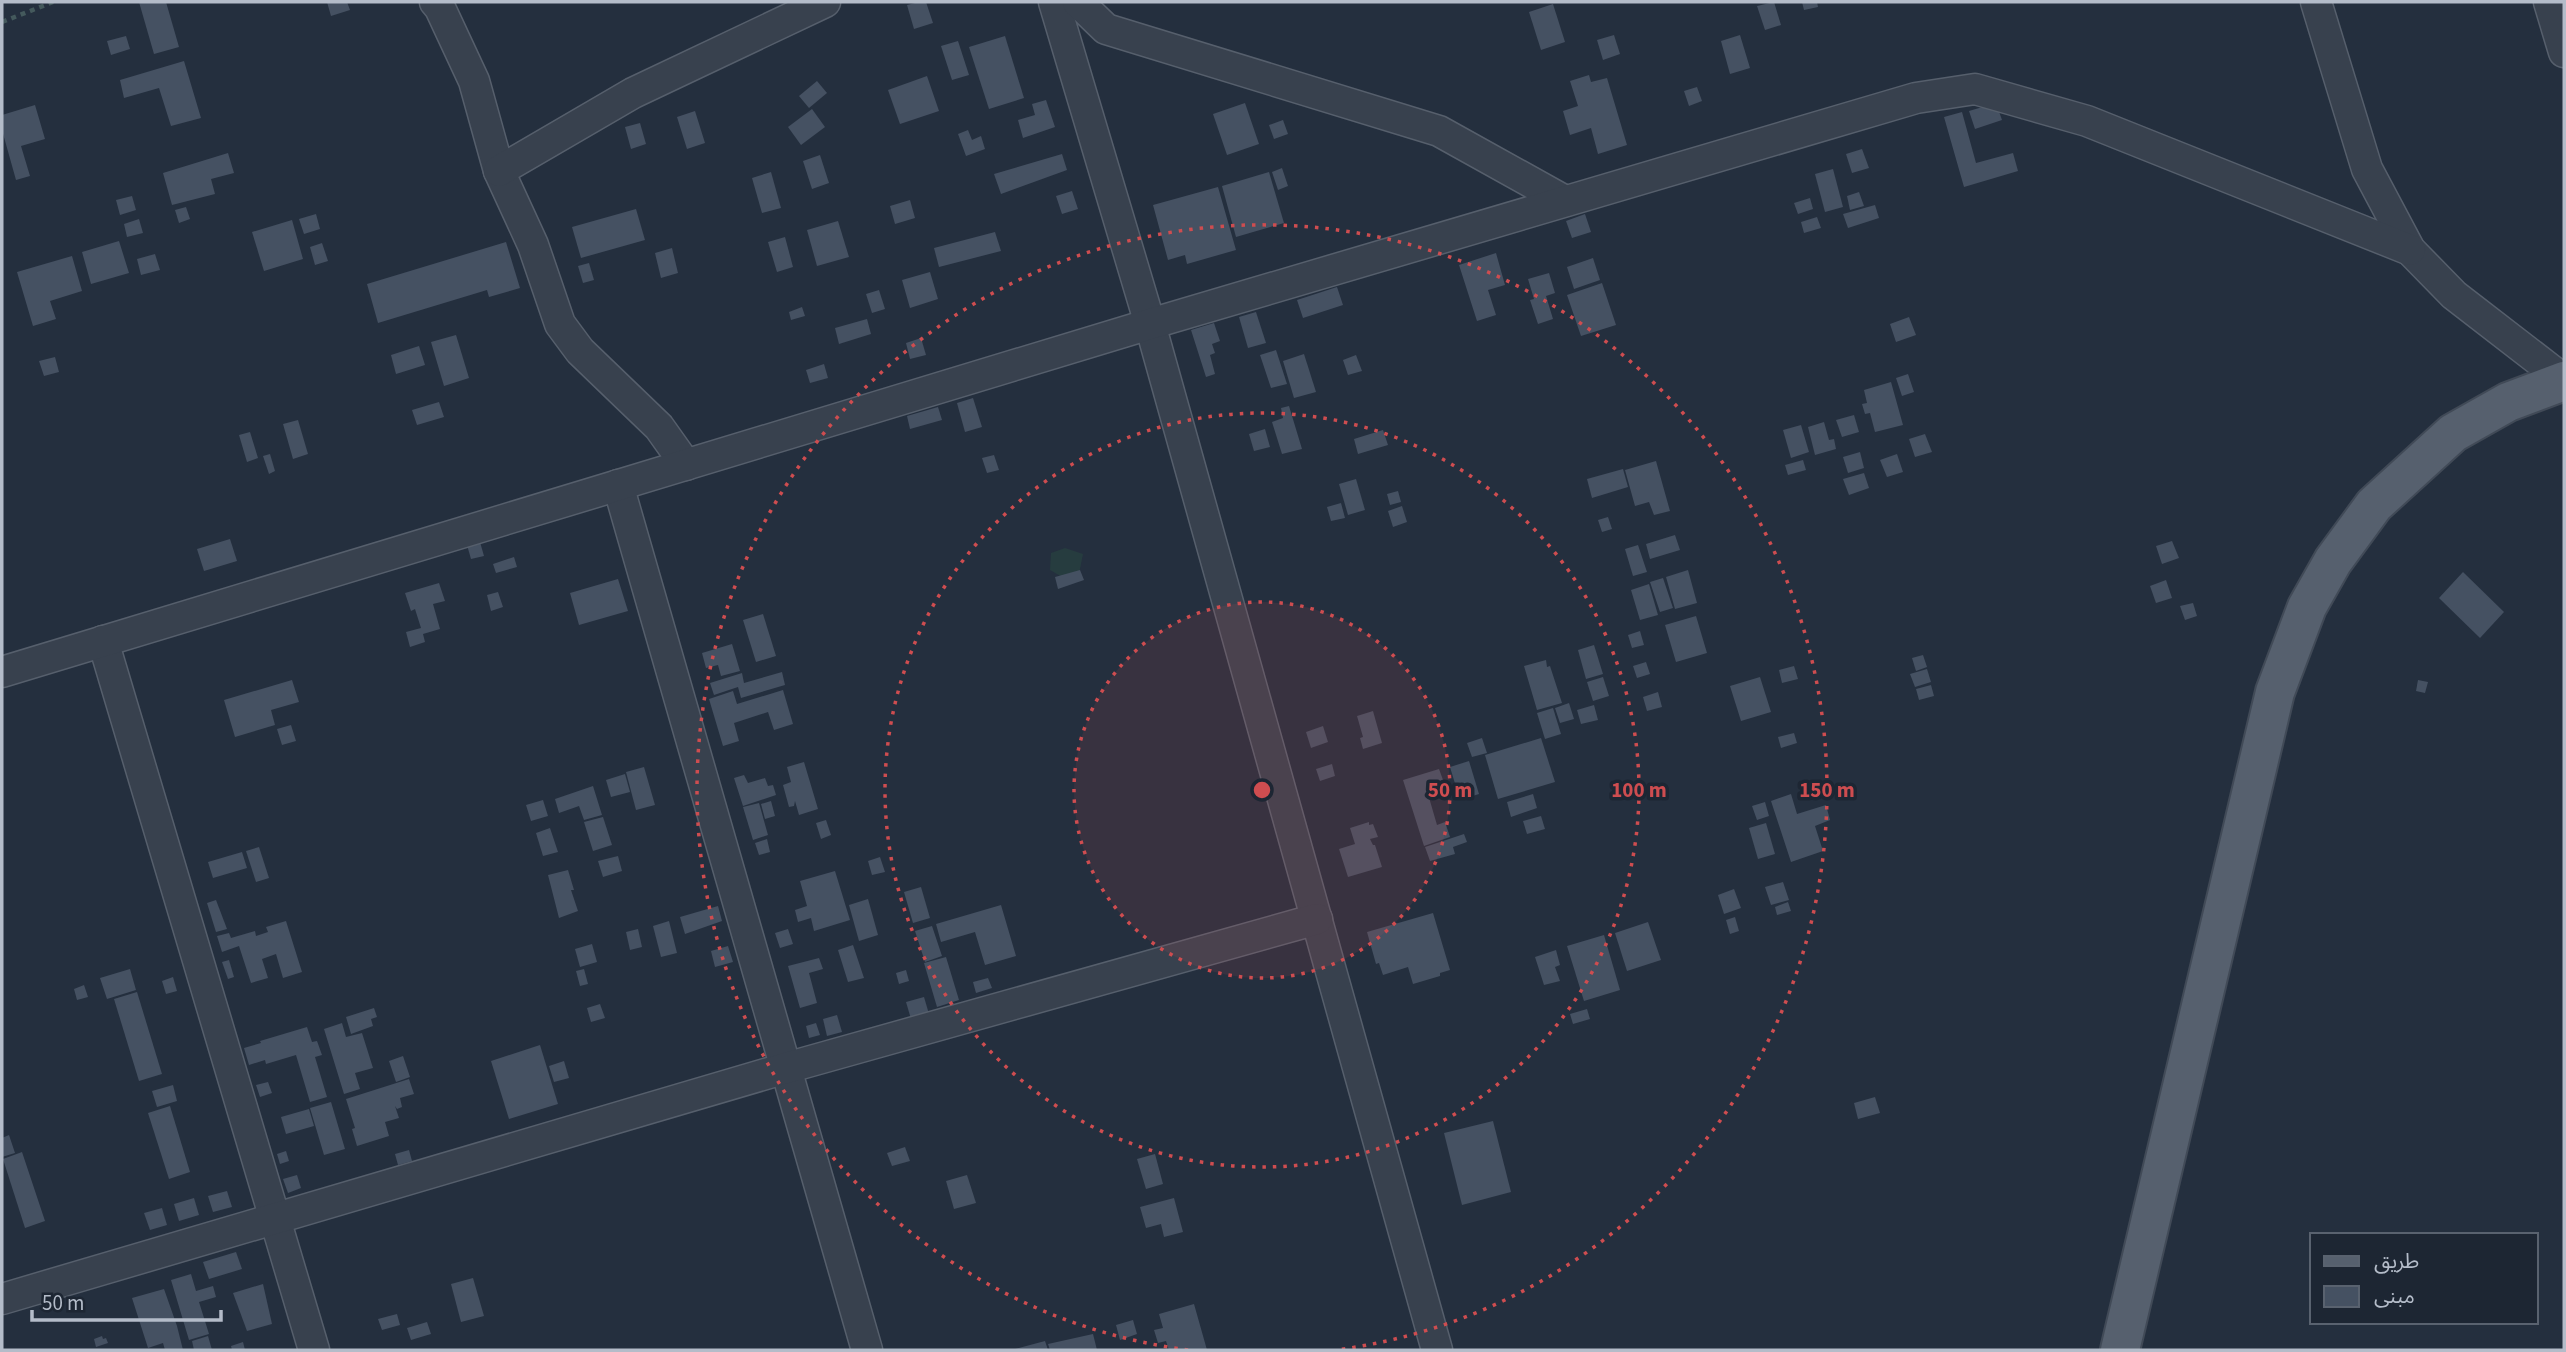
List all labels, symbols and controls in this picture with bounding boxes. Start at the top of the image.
text: 50 m [1428,775,1472,805]
text: 100 m [1611,775,1667,805]
text: 150 m [1799,775,1855,805]
centre of rings [1250,778,1274,802]
legend [2310,1233,2538,1324]
text: طريق [2374,1246,2419,1276]
scale bar [32,1278,220,1322]
text: مبنى [2374,1281,2415,1311]
text: 50 m [42,1288,84,1318]

